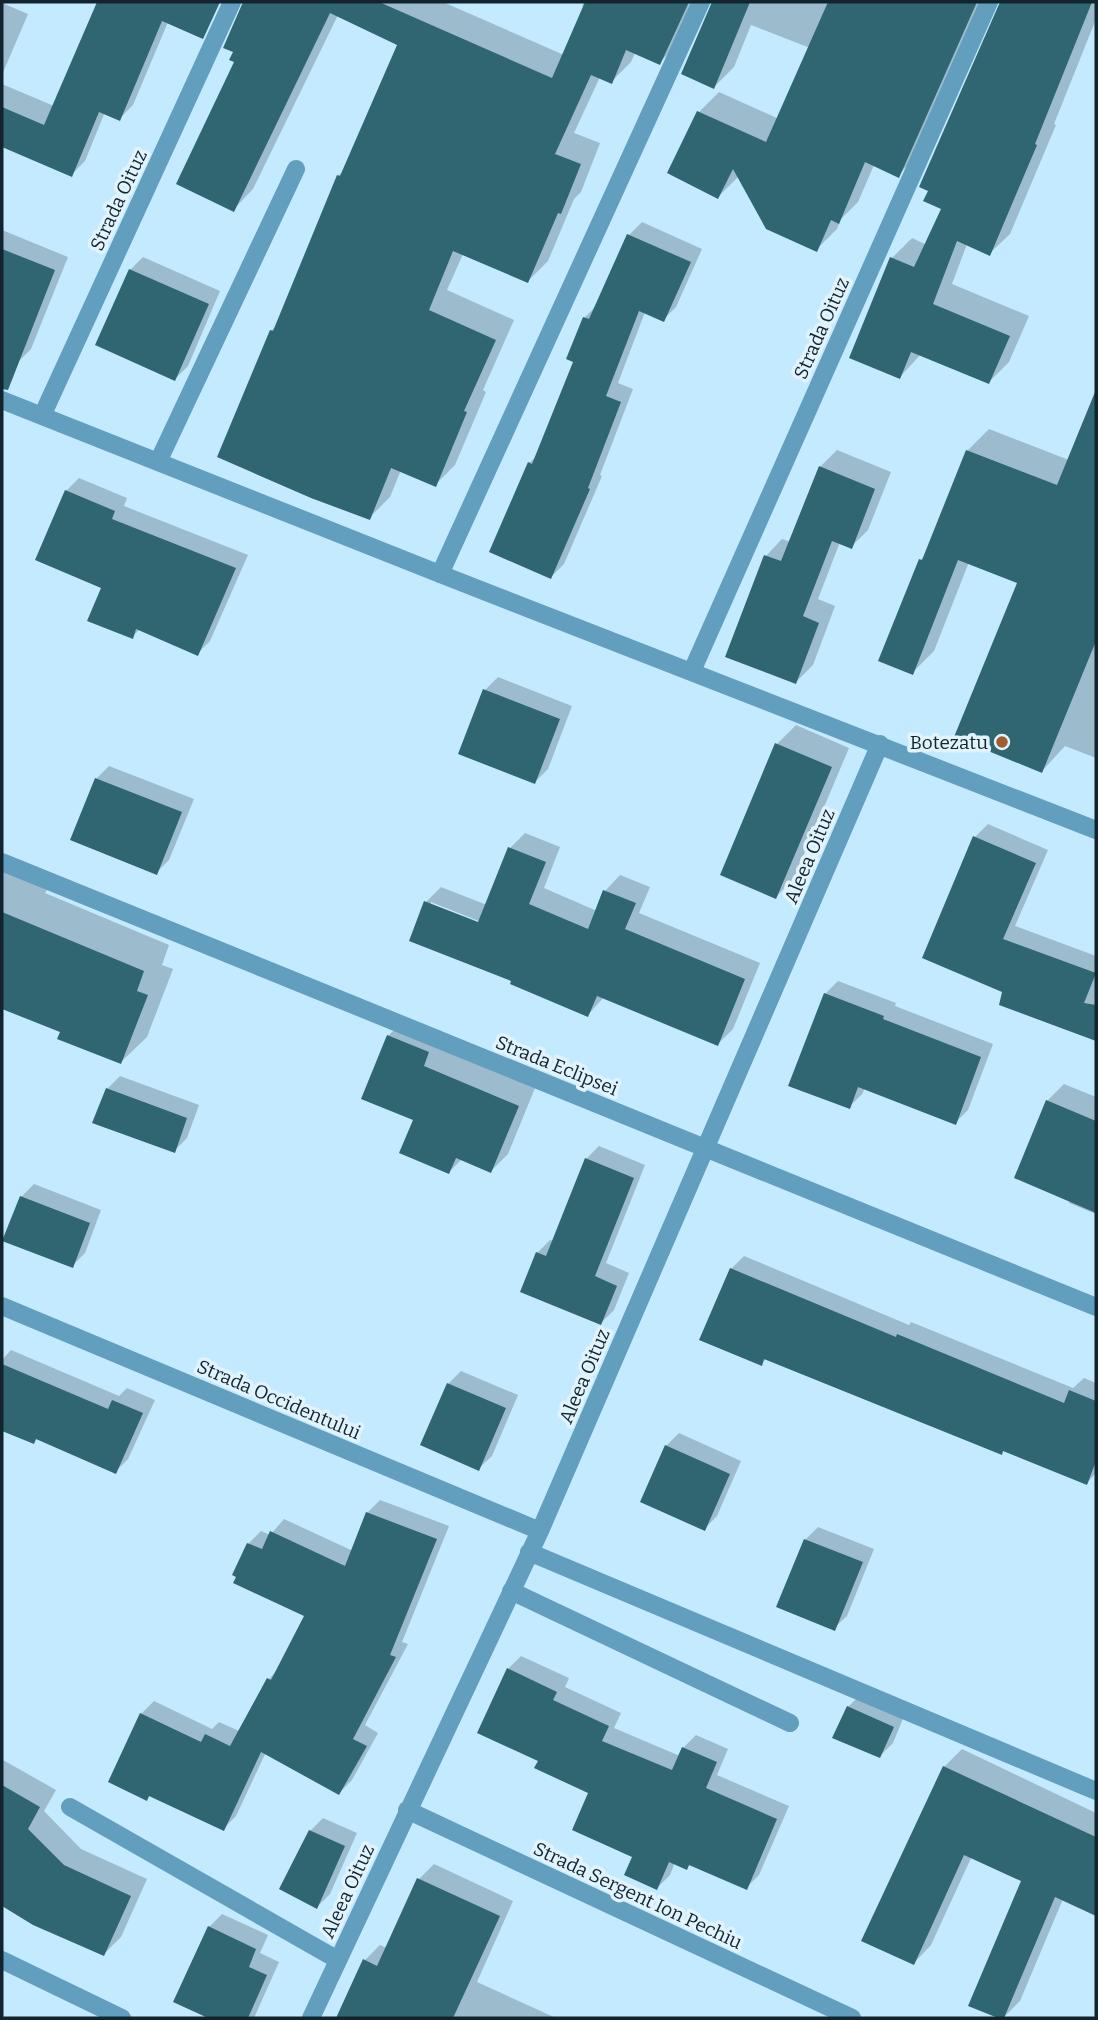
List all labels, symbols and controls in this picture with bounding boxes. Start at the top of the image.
street label: Strada Oituz [85,146,152,254]
street label: Strada Oituz [789,274,854,382]
place label: Botezatu [910,731,988,754]
marker: Botezatu [994,734,1010,750]
street label: Aleea Oituz [779,805,840,907]
street label: Strada Eclipsei [492,1030,622,1101]
street label: Aleea Oituz [554,1325,615,1427]
street label: Strada Occidentului [194,1355,364,1444]
street label: Strada Sergent Ion Pechiu [530,1837,746,1954]
street label: Aleea Oituz [316,1841,379,1942]

